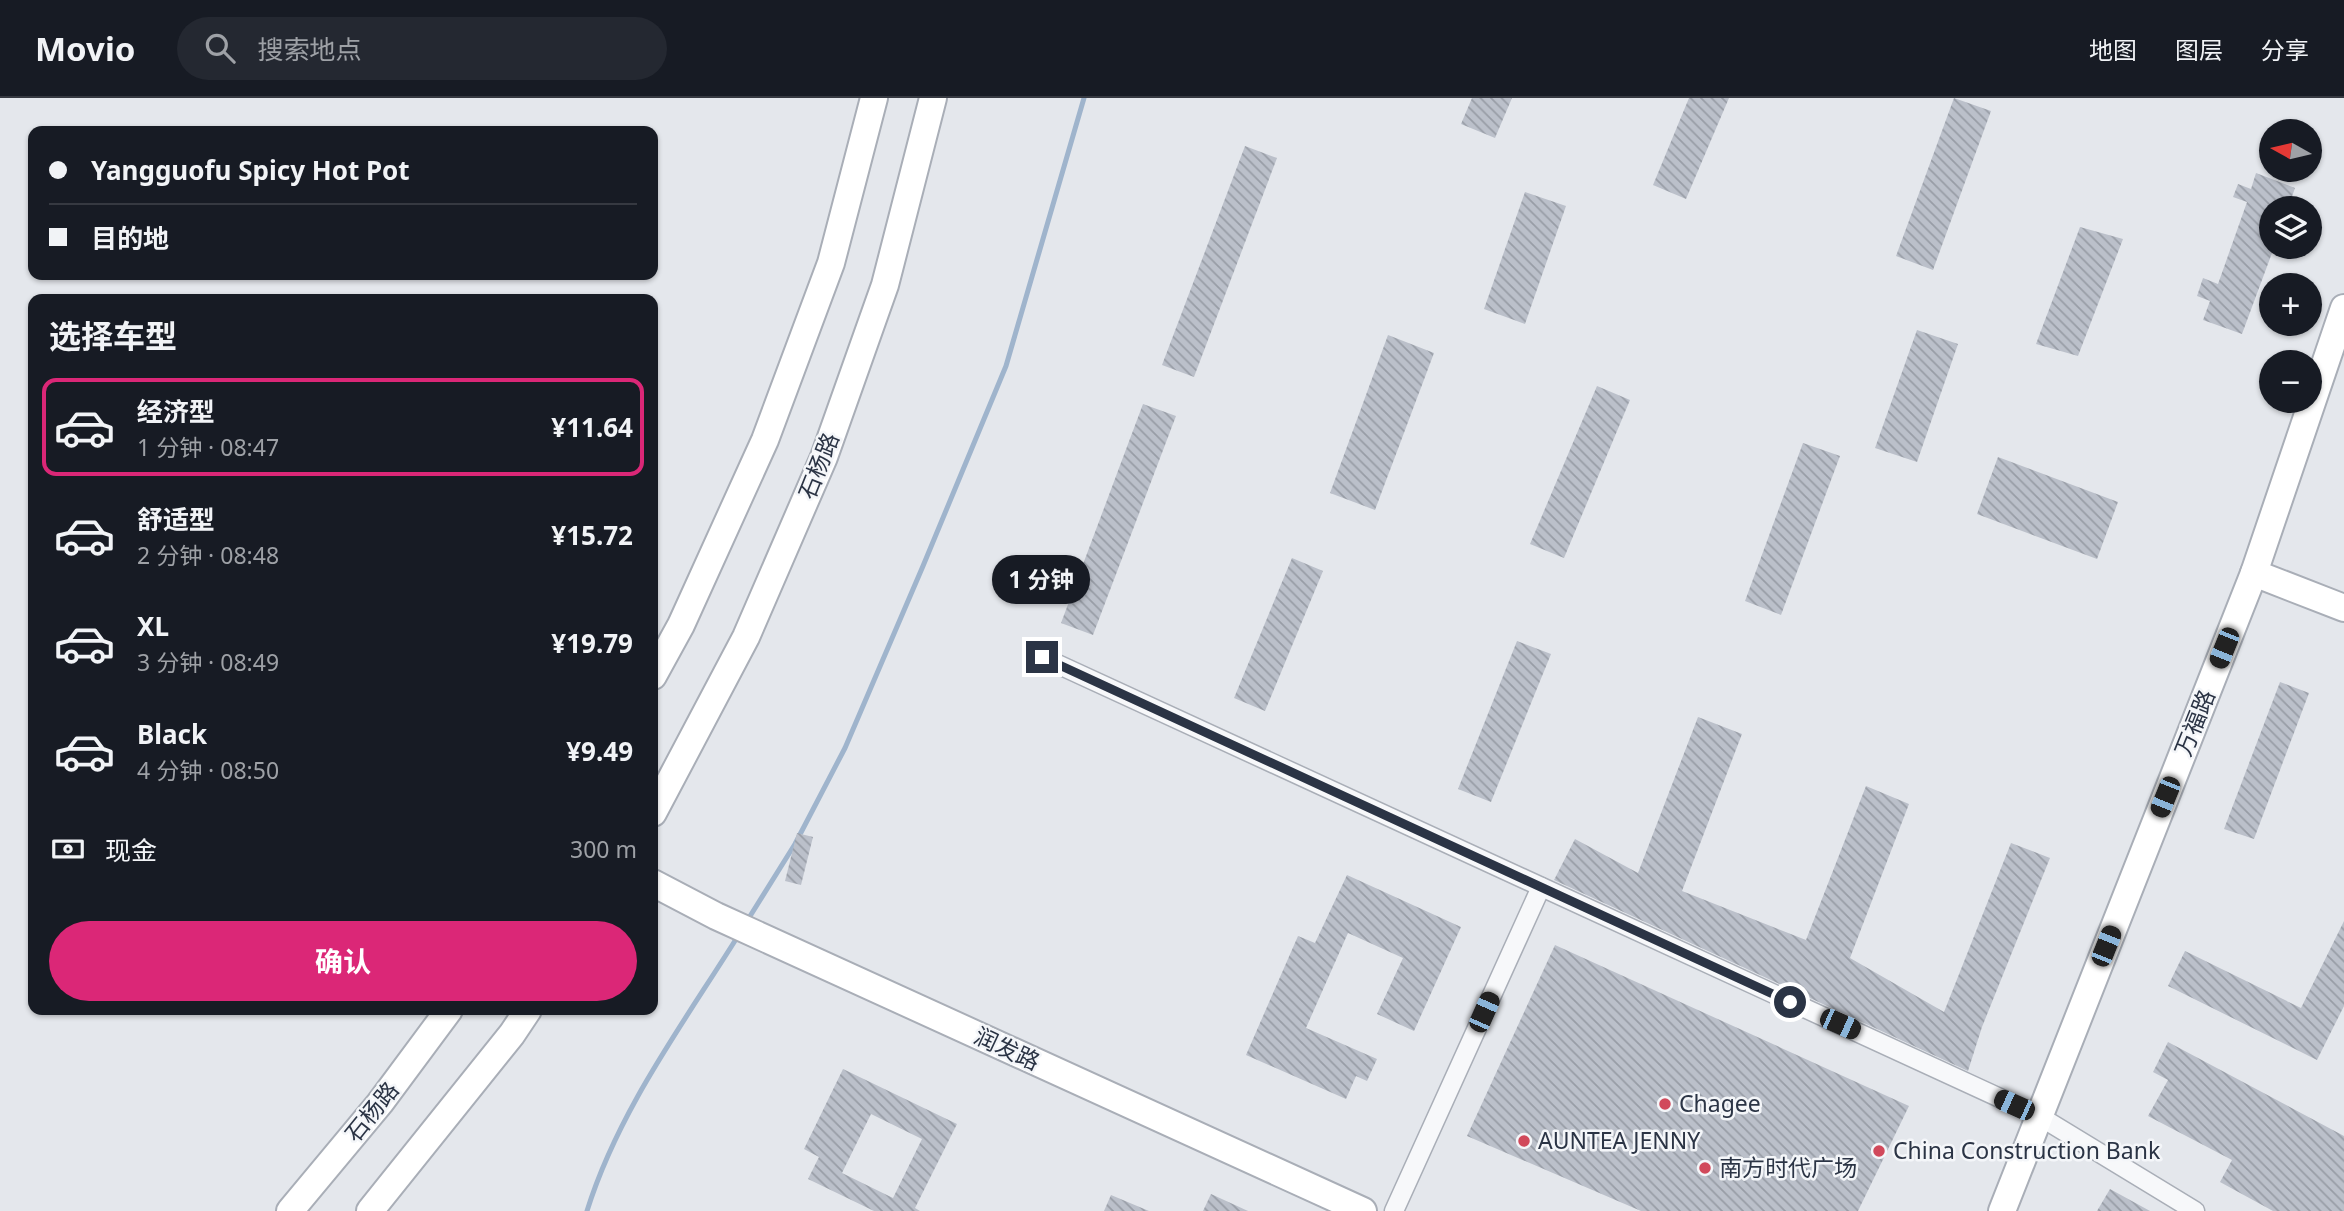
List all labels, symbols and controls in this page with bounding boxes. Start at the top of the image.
search box [177,17,667,80]
text: Movio [35,26,135,71]
icon: search [201,29,239,67]
text: 搜索地点 [257,31,361,67]
text: 地图 [2089,33,2137,66]
text: 图层 [2175,33,2223,66]
text: 分享 [2261,33,2309,66]
north arrow [2259,119,2322,182]
map controls [2259,119,2322,413]
text: Yangguofu Spicy Hot Pot [91,152,410,188]
button: layers [2259,196,2322,259]
text: 目的地 [91,220,169,256]
button: + [2259,273,2322,336]
text: 选择车型 [49,314,177,357]
button: − [2259,350,2322,413]
text: 经济型 [137,393,215,429]
icon: car [53,396,116,459]
text: ¥11.64 [551,409,633,445]
street label: 石杨路 [790,428,846,504]
text: 1 分钟 · 08:47 [137,431,279,463]
text: 舒适型 [137,501,215,537]
icon: car [53,504,116,567]
text: ¥15.72 [551,517,633,553]
text: 2 分钟 · 08:48 [137,539,279,571]
callout: 1 分钟 [993,556,1091,604]
text: 1 分钟 [1008,563,1074,595]
text: XL [137,608,169,644]
icon: car [53,612,116,675]
text: ¥19.79 [551,625,633,661]
car [2207,625,2242,671]
route end [1026,641,1058,673]
text: 3 分钟 · 08:49 [137,646,279,678]
street label: 万福路 [2166,685,2222,761]
text: Black [137,716,207,752]
icon: car [53,720,116,783]
text: ¥9.49 [566,733,633,769]
text: 4 分钟 · 08:50 [137,754,279,786]
car [2148,774,2183,820]
icon: cash [49,830,87,868]
text: 现金 [105,832,157,868]
text: 300 m [570,833,637,865]
button: 确认 [49,921,637,1001]
car [2089,923,2124,969]
route start [1774,986,1806,1018]
car [1466,989,1503,1035]
car [1817,1006,1864,1042]
street label: 润发路 [969,1019,1045,1077]
street label: 石杨路 [337,1074,405,1148]
place label: Chagee [1679,1087,1761,1119]
car [1991,1087,2038,1123]
marker: Chagee [1657,1096,1673,1112]
place label: AUNTEA JENNY [1538,1124,1701,1156]
marker: AUNTEA JENNY [1516,1133,1532,1149]
place label: China Construction Bank [1893,1134,2161,1166]
marker: China Construction Bank [1871,1143,1887,1159]
place label: 南方时代广场 [1719,1151,1857,1183]
marker: 南方时代广场 [1697,1160,1713,1176]

